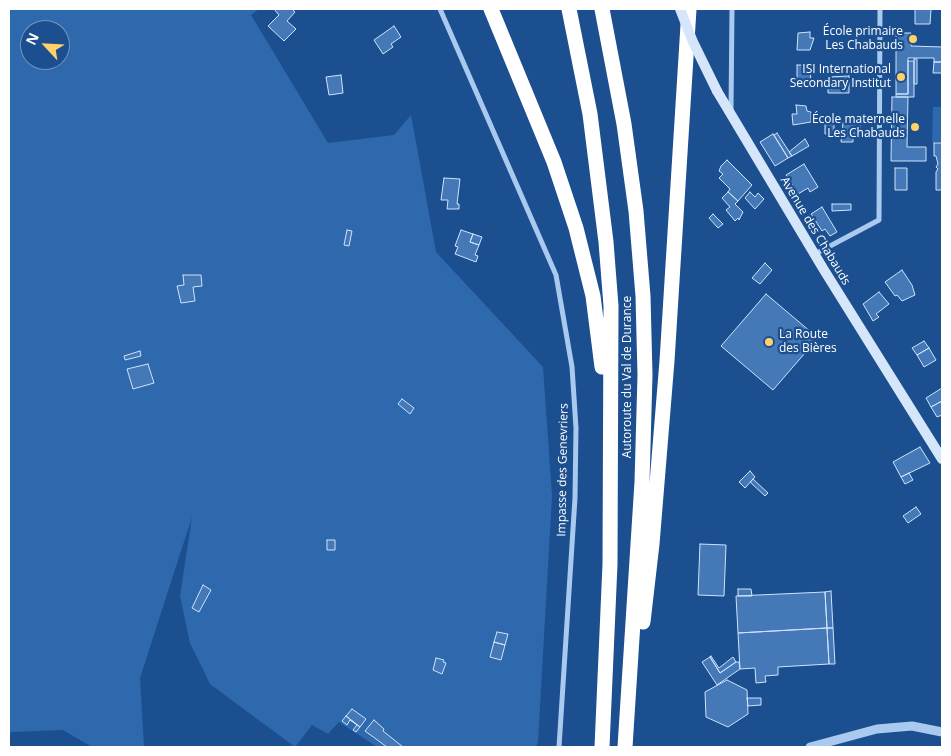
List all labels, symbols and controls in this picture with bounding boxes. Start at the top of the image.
north arrow [20,20,70,70]
place label: École primaire Les Chabauds [823,25,903,53]
text: N [21,30,43,48]
marker: École primaire Les Chabauds [907,33,919,45]
place label: ISI International Secondary Institut [790,63,891,91]
marker: ISI International Secondary Institut [895,71,907,83]
place label: École maternelle Les Chabauds [812,113,905,141]
marker: École maternelle Les Chabauds [909,121,921,133]
street label: Avenue des Chabauds [777,174,853,288]
street label: Autoroute du Val de Durance [621,296,635,458]
place label: La Route des Bières [779,328,837,356]
marker: La Route des Bières [763,336,775,348]
street label: Impasse des Genevriers [555,403,571,537]

